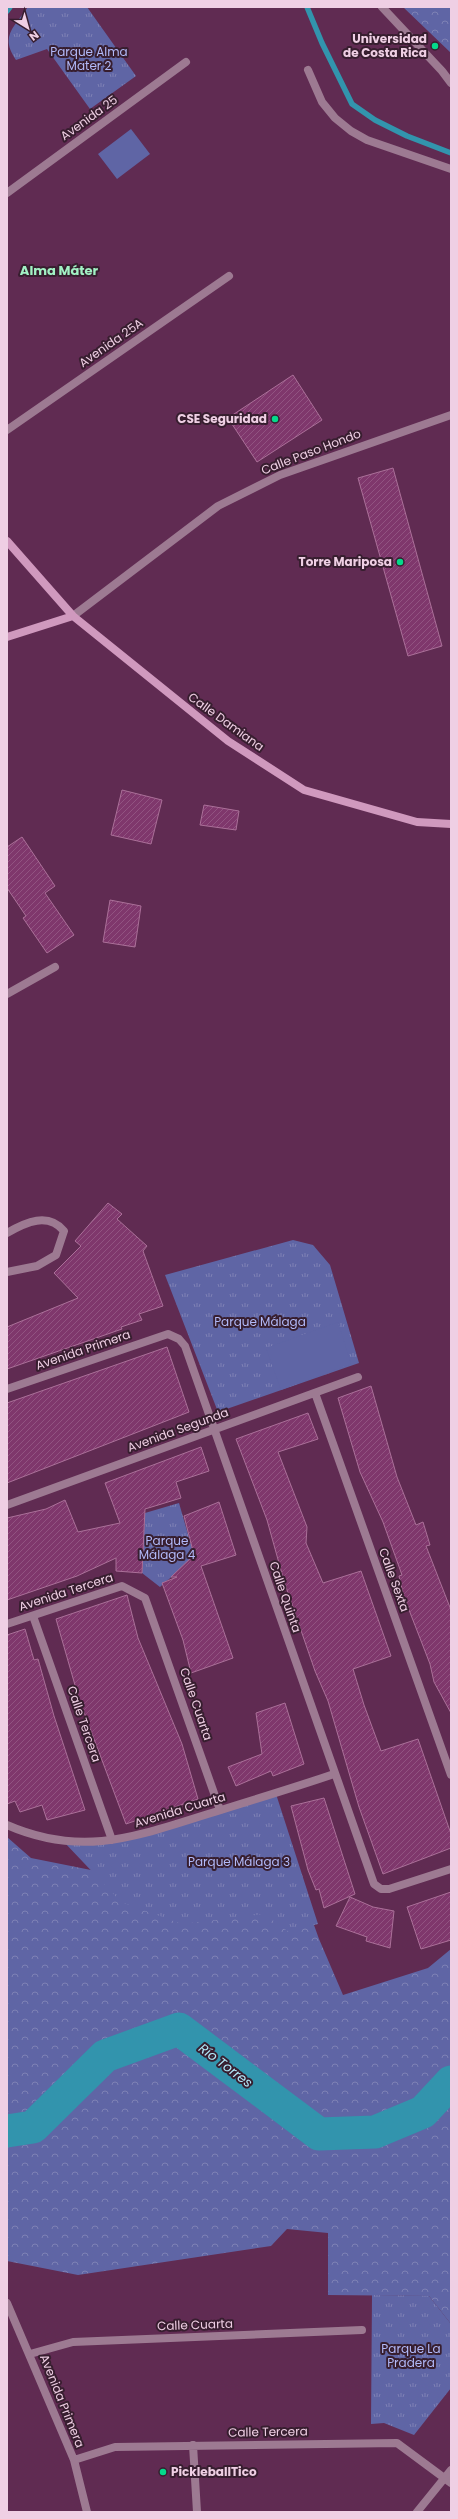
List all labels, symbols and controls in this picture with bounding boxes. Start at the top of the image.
north arrow [8,8,48,48]
text: N [26,27,42,45]
place label: Universidad de Costa Rica [343,30,427,61]
marker: Universidad de Costa Rica [430,41,440,51]
park label: Parque Alma Mater 2 [50,43,128,74]
street label: Avenida 25 [57,91,121,144]
district label: Alma Máter [20,261,99,280]
street label: Avenida 25A [75,314,146,371]
place label: CSE Seguridad [177,410,267,427]
marker: CSE Seguridad [270,414,280,424]
street label: Calle Paso Hondo [258,425,363,478]
place label: Torre Mariposa [299,553,392,570]
marker: Torre Mariposa [395,557,405,567]
street label: Calle Damiana [185,688,268,755]
park label: Parque Málaga [214,1313,306,1330]
street label: Avenida Primera [33,1325,132,1374]
street label: Avenida Segunda [125,1403,231,1456]
park label: Parque Málaga 4 [139,1532,196,1563]
street label: Calle Sexta [375,1546,414,1614]
street label: Calle Quinta [265,1559,306,1635]
street label: Avenida Tercera [17,1568,115,1615]
street label: Calle Cuarta [176,1665,217,1743]
street label: Calle Tercera [63,1683,105,1764]
street label: Avenida Cuarta [132,1788,227,1831]
park label: Parque Málaga 3 [188,1853,290,1870]
water label: Río Torres [195,2039,257,2092]
street label: Calle Cuarta [157,2315,233,2334]
park label: Parque La Pradera [381,2340,441,2371]
street label: Avenida Primera [36,2352,89,2450]
street label: Calle Tercera [228,2422,308,2441]
place label: PickleballTico [171,2463,257,2480]
marker: PickleballTico [158,2467,168,2477]

